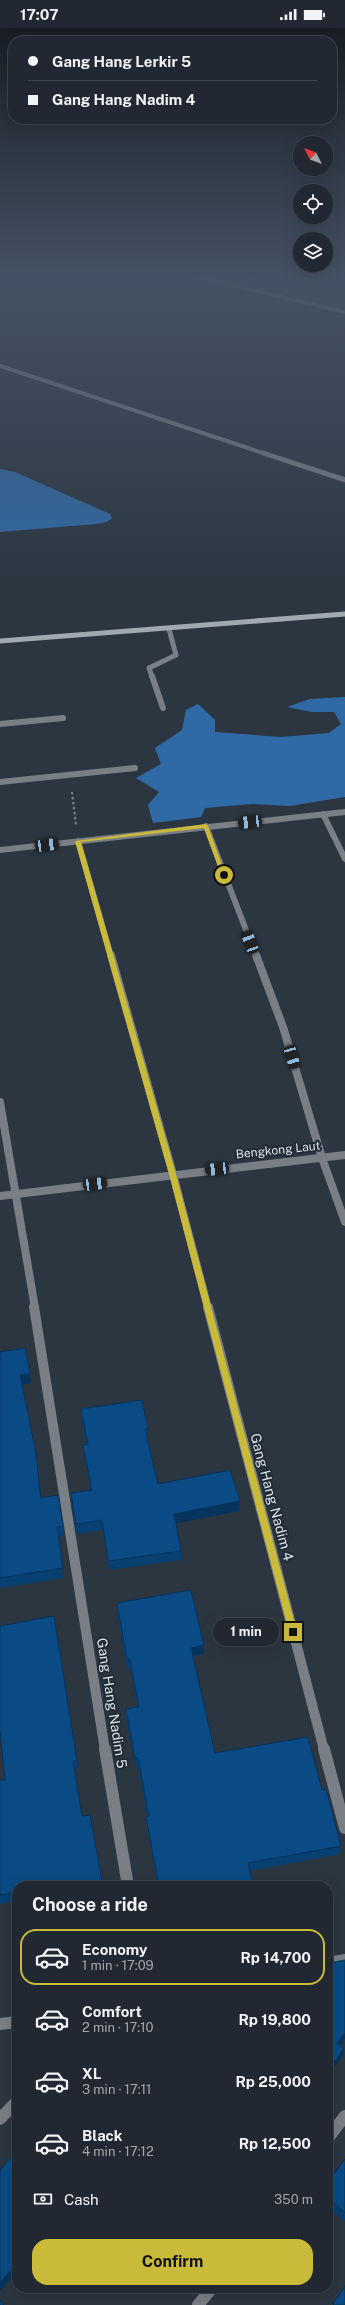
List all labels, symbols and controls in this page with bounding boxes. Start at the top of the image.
text: 17:07 [20,6,59,23]
text: Gang Hang Lerkir 5 [52,53,191,70]
text: Gang Hang Nadim 4 [52,91,195,108]
north arrow [293,136,333,176]
map controls [293,136,333,272]
button: locate [293,184,333,224]
button: layers [293,232,333,272]
car [237,815,263,829]
car [34,838,60,852]
route start [215,866,233,884]
car [240,929,260,955]
car [283,1044,301,1070]
street label: Bengkong Laut [235,1139,321,1161]
car [204,1162,230,1176]
car [82,1177,108,1191]
street label: Gang Hang Nadim 4 [247,1431,297,1563]
callout: 1 min [213,1618,279,1646]
route end [284,1623,302,1641]
text: 1 min [230,1624,262,1639]
street label: Gang Hang Nadim 5 [94,1637,130,1769]
text: Choose a ride [32,1894,148,1915]
icon: car [34,1939,70,1975]
text: Economy [82,1941,147,1958]
text: Rp 14,700 [240,1949,311,1966]
text: 1 min · 17:09 [82,1958,154,1973]
icon: car [34,2001,70,2037]
text: Comfort [82,2003,142,2020]
text: Rp 19,800 [238,2011,311,2028]
text: 2 min · 17:10 [82,2020,153,2035]
icon: car [34,2063,70,2099]
text: XL [82,2065,101,2082]
text: Rp 25,000 [235,2073,311,2090]
text: 3 min · 17:11 [82,2082,151,2097]
icon: car [34,2125,70,2161]
text: Black [82,2127,122,2144]
text: Rp 12,500 [239,2135,311,2152]
text: 4 min · 17:12 [82,2144,154,2159]
icon: cash [32,2188,54,2210]
text: Cash [64,2191,99,2208]
text: 350 m [274,2192,313,2207]
button: Confirm [32,2239,313,2285]

